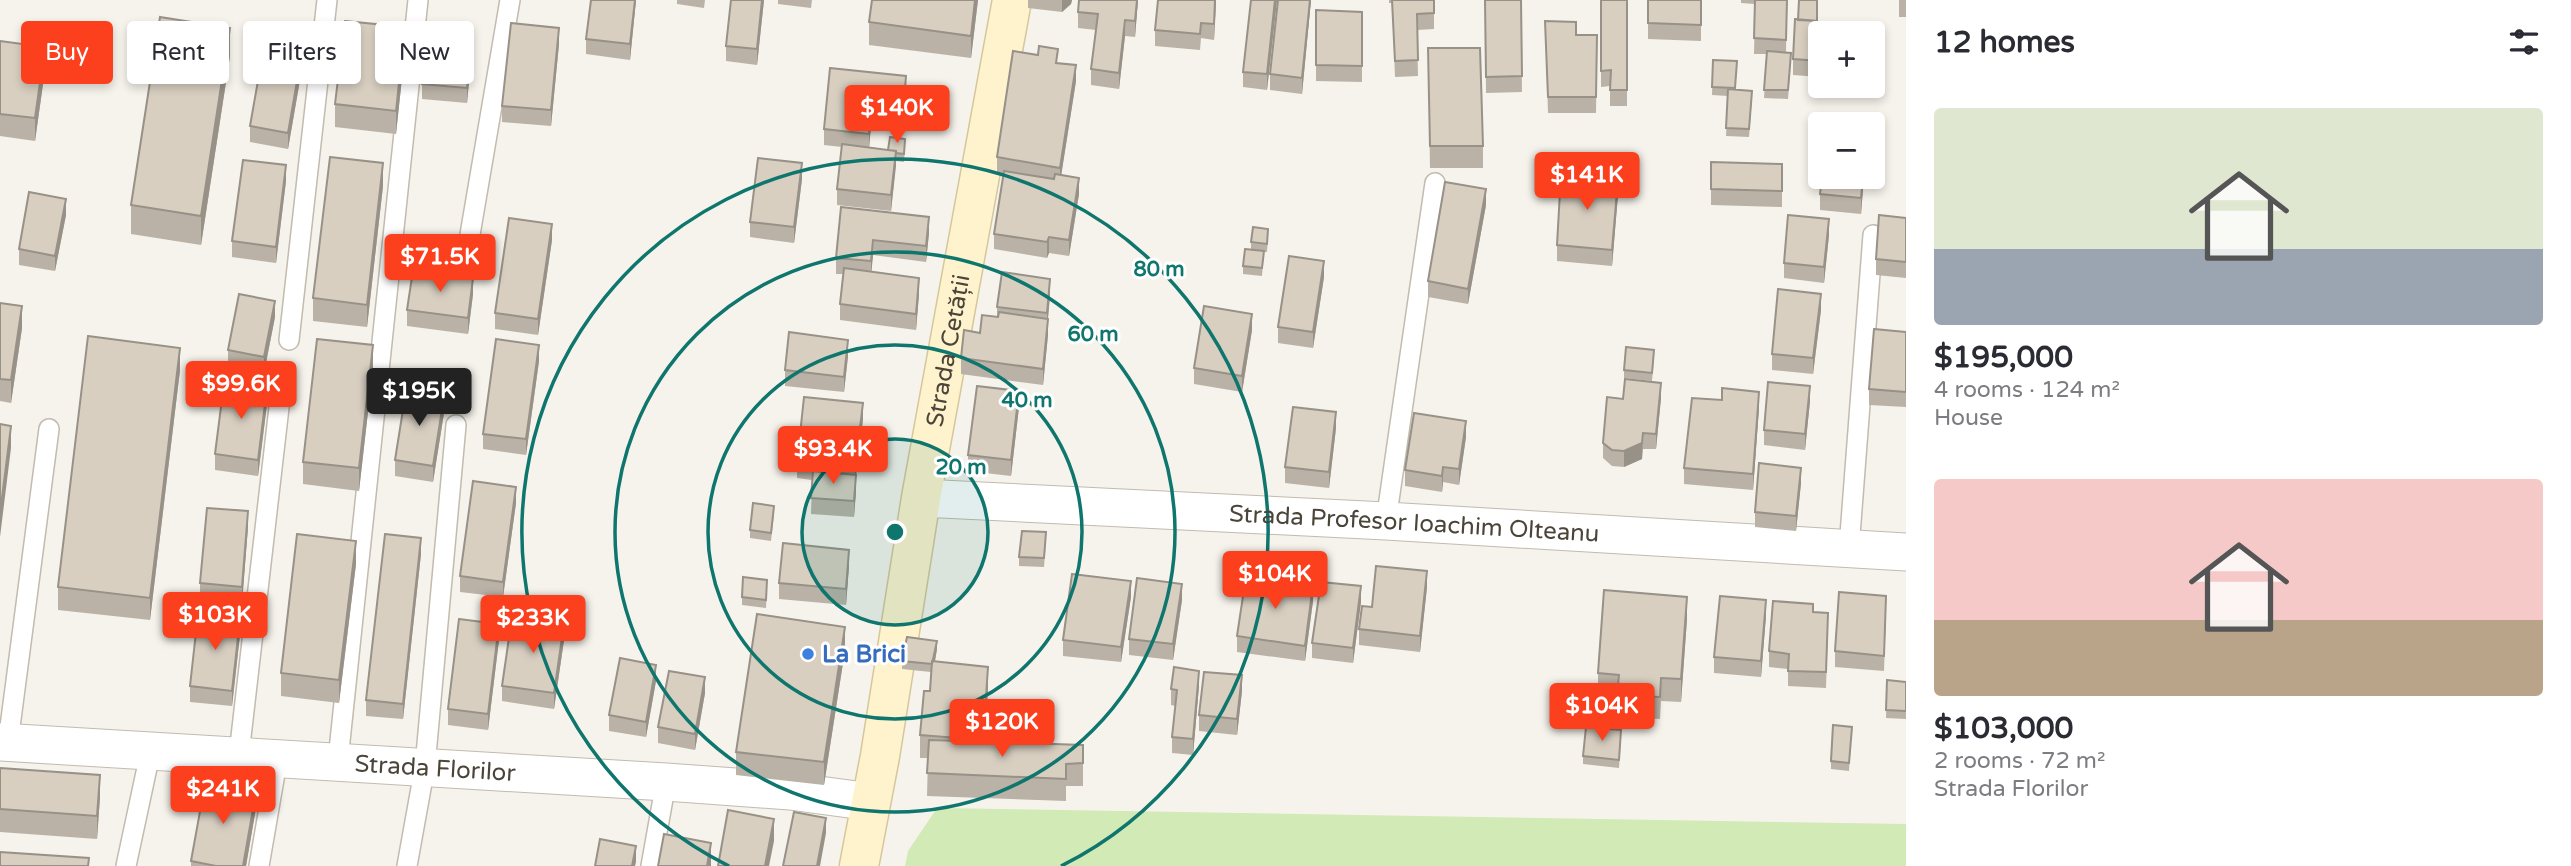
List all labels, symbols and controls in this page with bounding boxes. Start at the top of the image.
chip: Buy [21,21,113,84]
chip: Rent [127,21,229,84]
chip: Filters [243,21,361,84]
chip: New [375,21,474,84]
map controls [1808,21,1885,189]
button: + [1808,21,1885,98]
icon: filters [2505,23,2543,61]
text: 12 homes [1934,24,2075,61]
pin: $140K [848,86,946,145]
text: $140K [861,94,933,122]
button: − [1808,112,1885,189]
pin: $141K [1538,152,1636,212]
icon: home [2176,153,2302,279]
text: $141K [1551,161,1623,189]
pin: $71.5K [383,234,497,294]
text: $71.5K [401,243,479,271]
text: 80 m [1133,257,1185,282]
street label: Strada Cetății [920,272,976,429]
text: 60 m [1067,322,1119,347]
text: $195,000 [1934,339,2073,376]
pin: $99.6K [184,362,298,421]
pin: $195K [370,368,468,428]
text: $99.6K [202,370,280,398]
text: 4 rooms · 124 m² [1934,376,2120,404]
text: $195K [383,377,455,405]
text: 40 m [1001,388,1053,413]
text: House [1934,404,2003,432]
pin: $93.4K [776,426,890,486]
text: $93.4K [794,435,872,463]
text: 20 m [935,455,987,480]
street label: Strada Profesor Ioachim Olteanu [1229,499,1600,548]
centre of rings [883,520,907,544]
icon: home [2176,524,2302,650]
pin: $104K [1226,552,1324,611]
text: $104K [1239,560,1311,588]
pin: $103K [166,592,264,652]
pin: $233K [484,596,582,655]
text: $103K [179,601,251,629]
text: $233K [497,604,569,632]
place label: La Brici [822,640,906,669]
marker: La Brici [800,646,816,662]
pin: $104K [1553,684,1651,743]
text: $104K [1566,692,1638,720]
pin: $120K [953,700,1051,759]
text: $120K [966,708,1038,736]
text: $103,000 [1934,710,2073,747]
text: 2 rooms · 72 m² [1934,747,2105,775]
street label: Strada Florilor [354,749,517,787]
pin: $241K [174,766,272,826]
text: $241K [187,775,259,803]
text: Strada Florilor [1934,775,2088,803]

